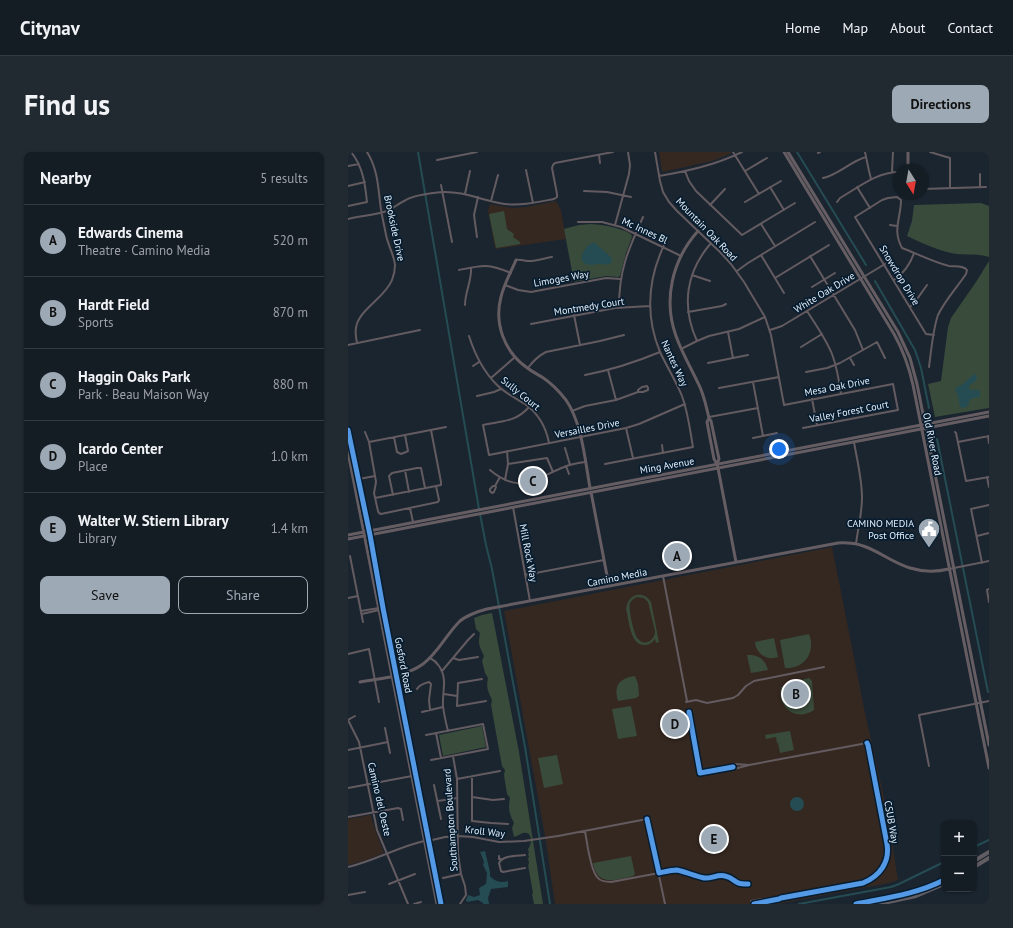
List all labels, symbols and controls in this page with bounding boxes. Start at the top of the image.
text: Citynav [20,16,80,40]
text: Home [785,19,820,37]
text: Map [842,19,868,37]
text: About [890,19,926,37]
text: Contact [948,19,993,37]
button: Directions [892,85,989,123]
text: Find us [24,86,110,123]
north arrow [893,164,929,200]
text: Nearby [40,167,91,189]
text: 5 results [260,170,308,187]
street label: Brookside Drive [381,194,408,262]
street label: Mountain Oak Road [673,195,740,264]
street label: Mc Innes Bl [620,214,670,247]
text: Edwards Cinema [78,223,183,242]
text: A [49,232,57,249]
text: 520 m [273,232,308,249]
text: Theatre · Camino Media [78,242,210,259]
street label: Snowdrop Drive [876,243,923,308]
street label: Limoges Way [532,267,590,290]
street label: White Oak Drive [791,269,857,316]
street label: Montmedy Court [553,294,626,318]
text: Hardt Field [78,295,149,314]
text: B [49,304,57,321]
text: 870 m [273,304,308,321]
text: Sports [78,314,114,331]
street label: Nantes Way [658,338,691,389]
text: Haggin Oaks Park [78,367,190,386]
street label: Sully Court [498,374,543,414]
street label: Mesa Oak Drive [803,374,871,399]
text: C [49,376,57,393]
text: 880 m [273,376,308,393]
text: Park · Beau Maison Way [78,386,209,403]
street label: Valley Forest Court [807,397,890,426]
street label: Old River Road [920,412,945,476]
street label: Versailles Drive [553,416,621,441]
text: Icardo Center [78,439,163,458]
your location [769,439,789,459]
text: D [49,448,57,465]
text: 1.0 km [271,448,308,465]
street label: Ming Avenue [639,454,695,477]
text: Place [78,458,108,475]
pin: C [520,466,546,496]
text: Walter W. Stiern Library [78,511,229,530]
public building icon: CAMINO MEDIA Post Office [916,516,942,549]
place label: CAMINO MEDIA Post Office [847,517,914,542]
text: E [50,520,56,537]
text: 1.4 km [271,520,308,537]
street label: Mill Rock Way [517,523,541,584]
text: Library [78,530,117,547]
pin: A [664,541,690,571]
street label: Camino Media [586,565,648,590]
button: Save [40,576,170,614]
button: Share [178,576,308,614]
street label: Gosford Road [392,636,415,694]
pin: B [783,679,809,709]
pin: D [662,709,688,739]
street label: Camino del Oeste [365,761,394,837]
street label: Southampton Boulevard [440,768,461,872]
street label: CSUB Way [881,800,902,845]
map controls [941,820,977,892]
button: + [941,820,977,856]
street label: Kroll Way [464,823,506,840]
pin: E [701,824,727,854]
button: − [941,856,977,892]

